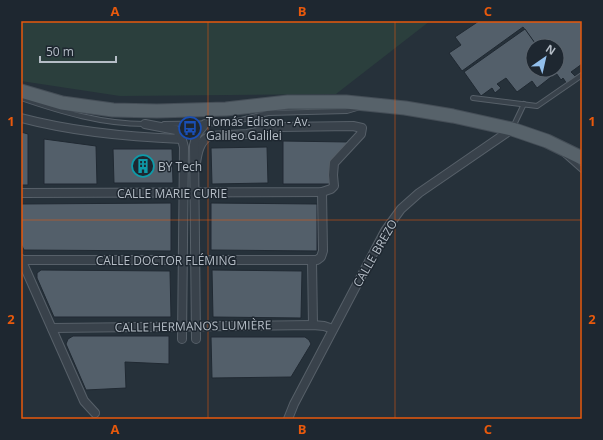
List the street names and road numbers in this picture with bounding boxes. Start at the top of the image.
street label: CALLE MARIE CURIE [117,185,227,202]
street label: CALLE BREZO [349,216,401,290]
street label: CALLE DOCTOR FLÉMING [96,252,236,269]
street label: CALLE HERMANOS LUMIÈRE [114,316,272,336]

